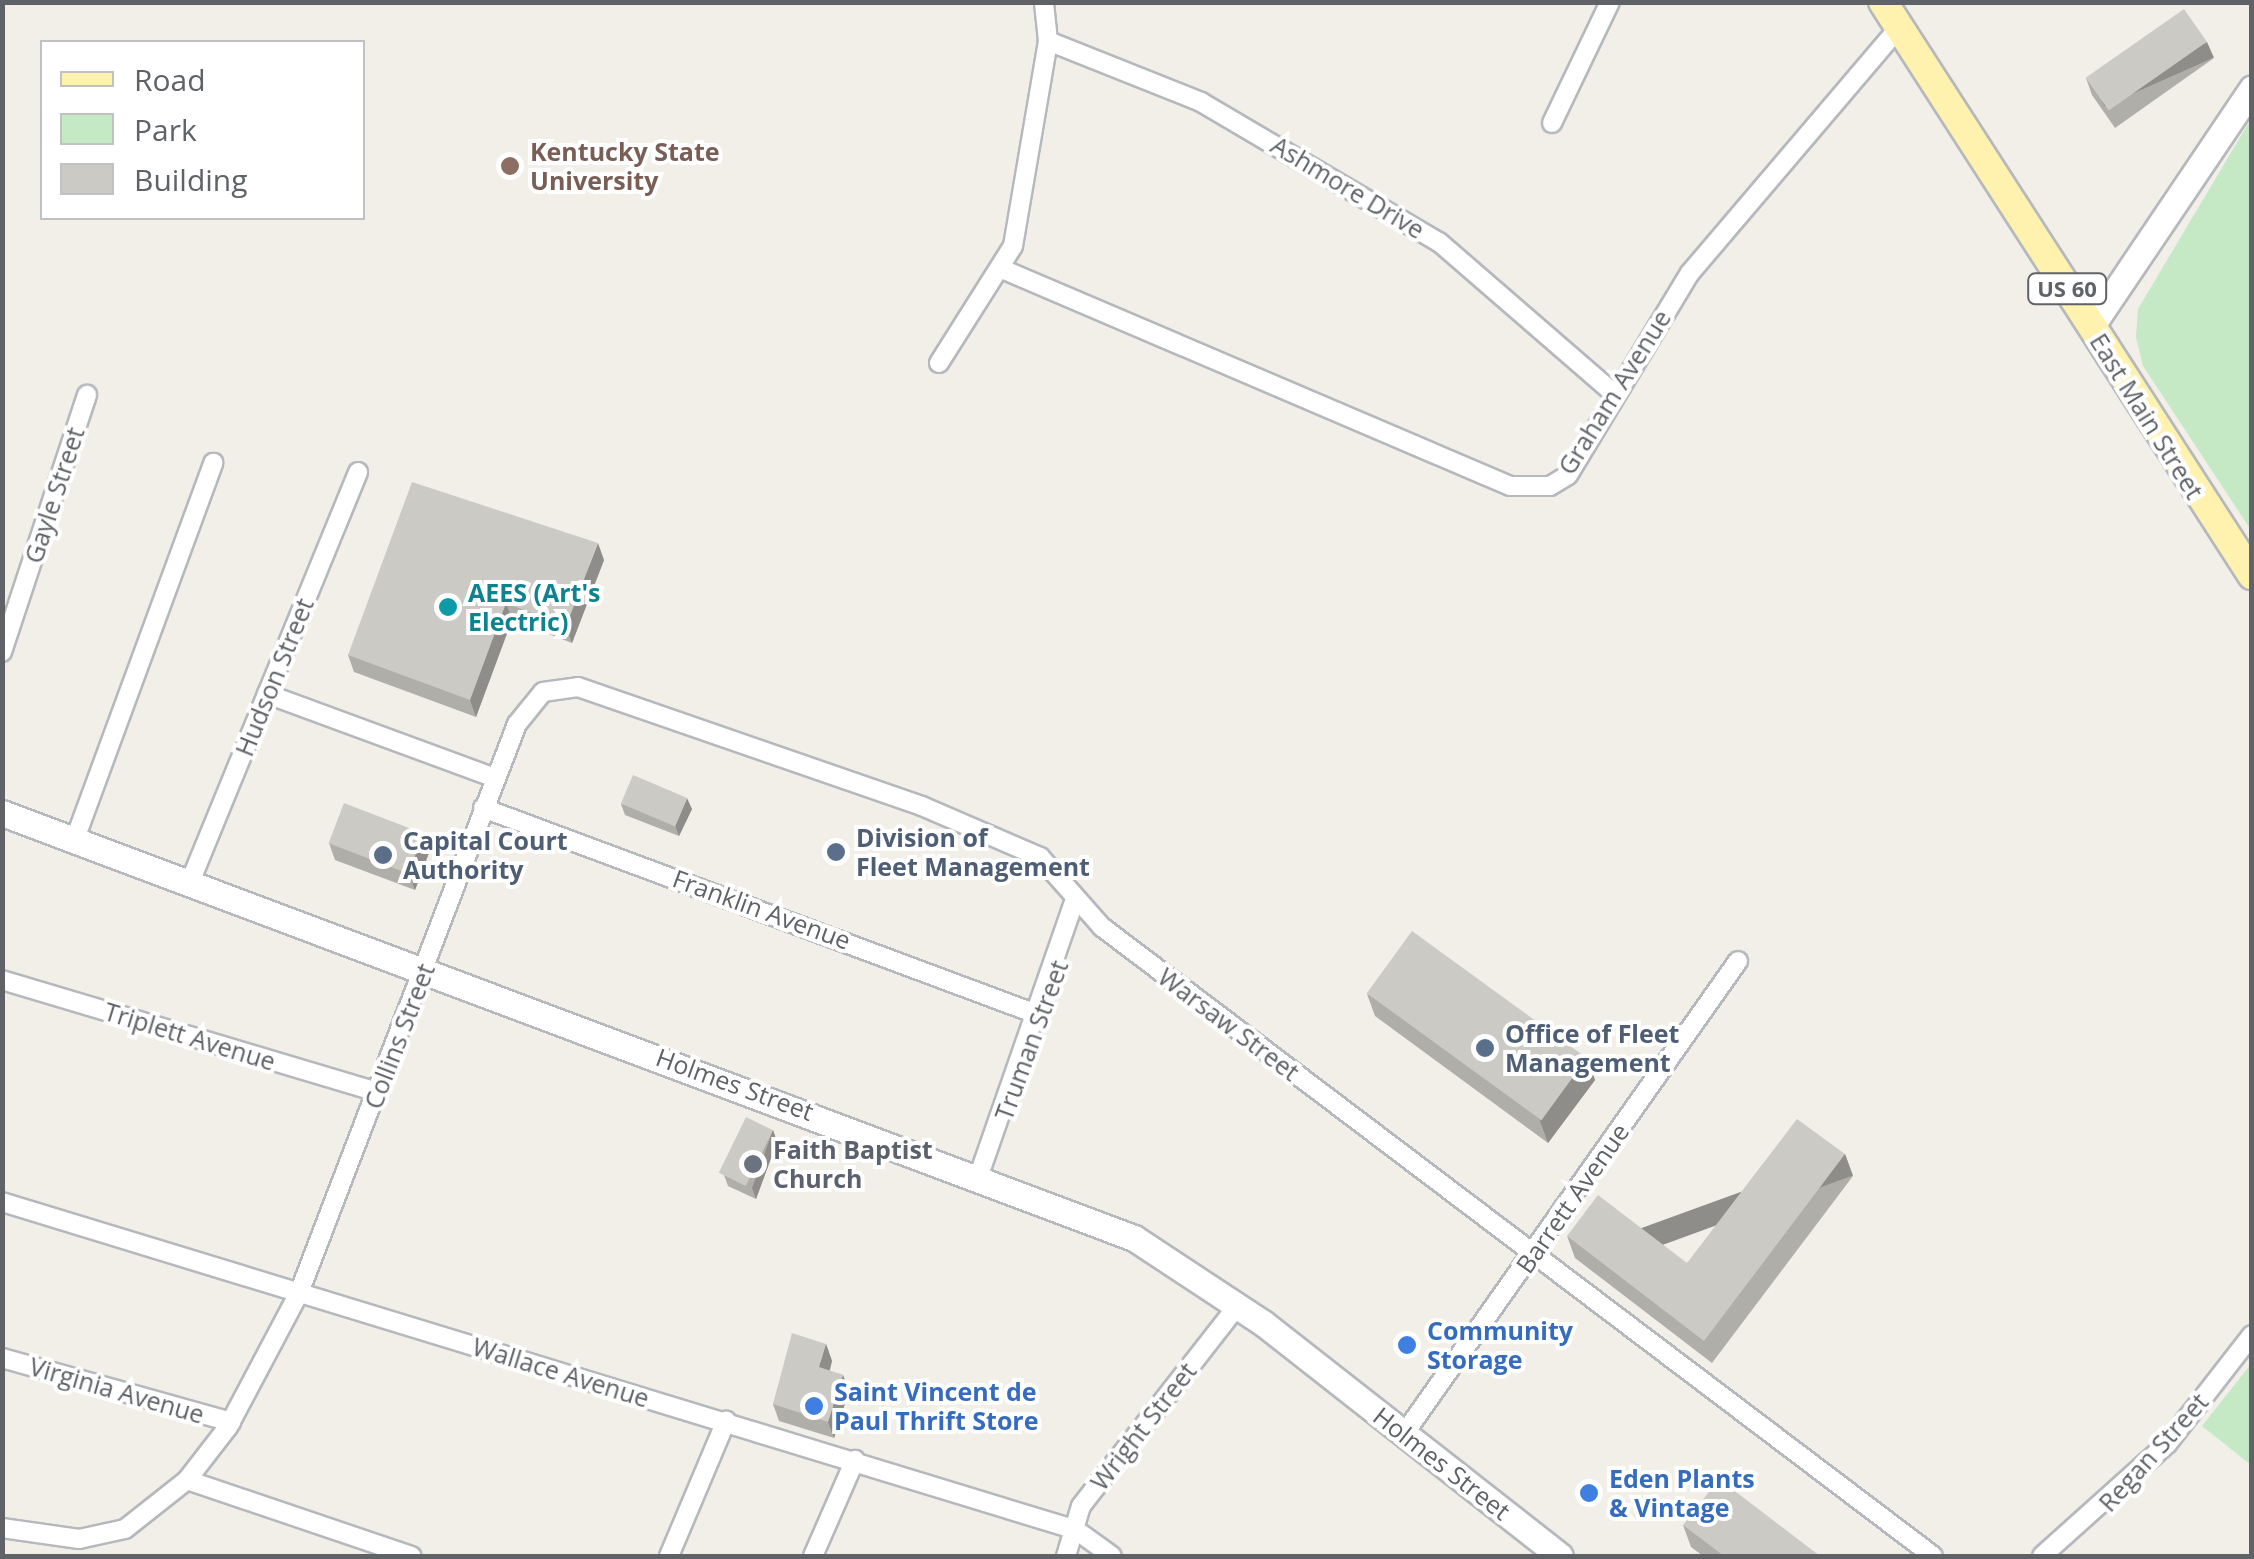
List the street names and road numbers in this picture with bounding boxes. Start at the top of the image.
street label: Ashmore Drive [1266,130,1430,244]
road number: US 60 [2027,272,2107,306]
street label: Graham Avenue [1551,304,1677,480]
street label: East Main Street [2084,328,2210,504]
street label: Gayle Street [18,423,90,567]
street label: Hudson Street [229,594,319,760]
street label: Franklin Avenue [669,863,855,955]
street label: Truman Street [988,956,1074,1124]
street label: Collins Street [358,959,440,1113]
street label: Warsaw Street [1153,961,1305,1087]
street label: Triplett Avenue [101,996,279,1076]
street label: Holmes Street [652,1042,818,1126]
street label: Barrett Avenue [1509,1117,1635,1279]
street label: Wallace Avenue [469,1331,653,1413]
street label: Virginia Avenue [26,1351,208,1429]
street label: Wright Street [1084,1356,1202,1496]
street label: Regan Street [2092,1387,2214,1517]
street label: Holmes Street [1368,1400,1516,1526]

